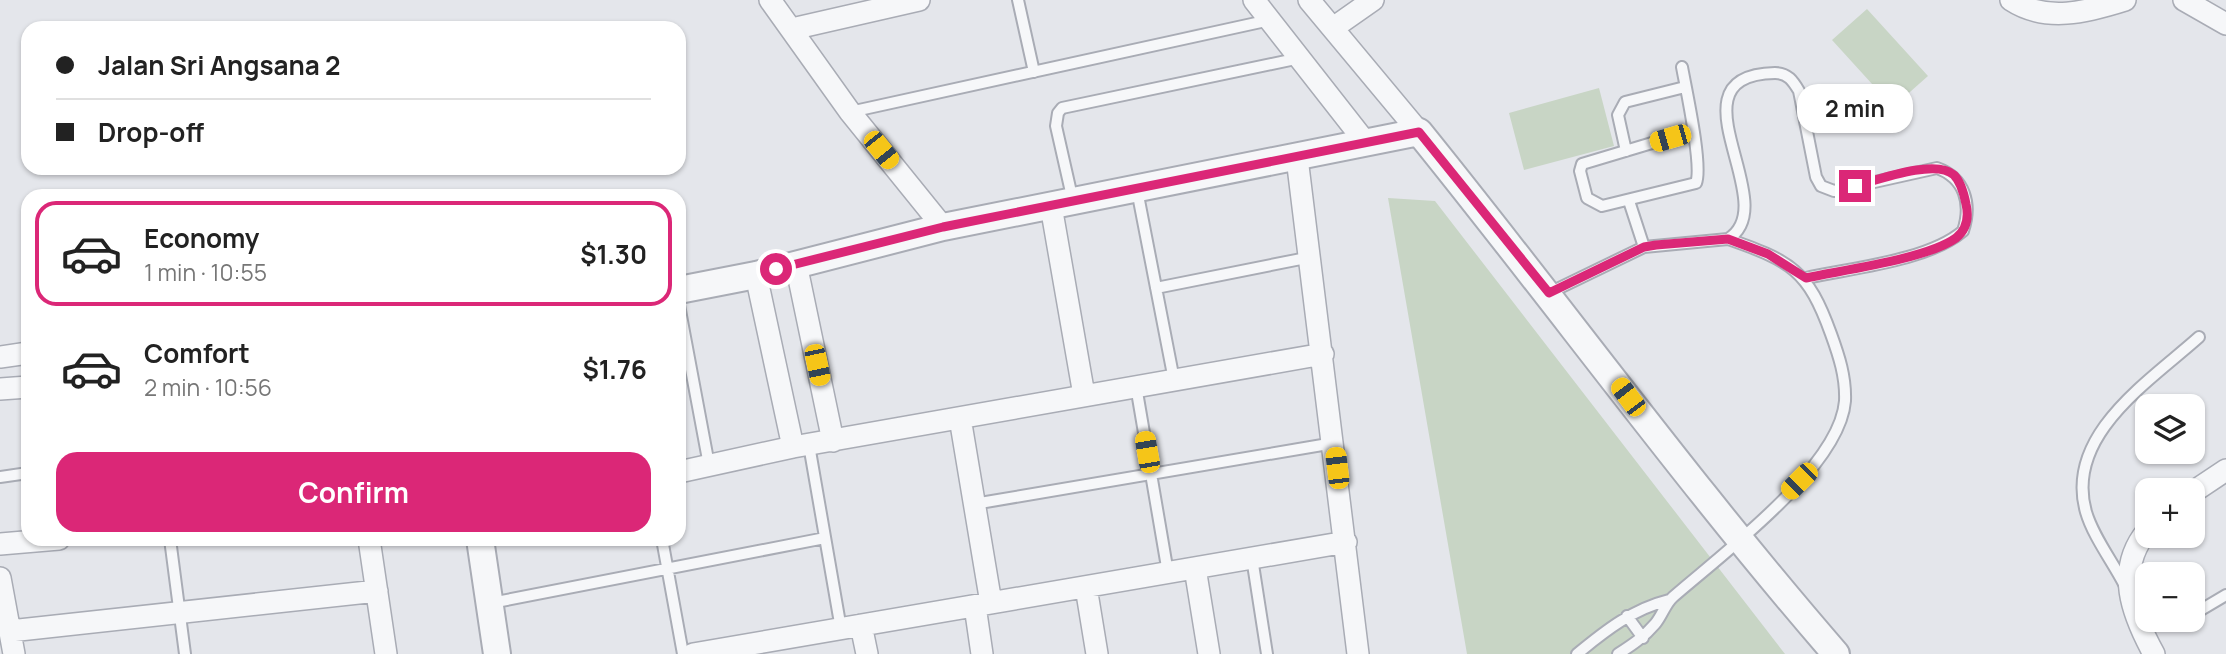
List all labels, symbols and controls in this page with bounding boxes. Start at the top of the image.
text: Jalan Sri Angsana 2 [98,47,340,83]
callout: 2 min [1797,85,1913,134]
text: 2 min [1825,92,1885,124]
text: Drop-off [98,114,204,150]
car [1647,122,1694,154]
car [860,127,903,173]
route end [1839,170,1871,202]
text: Economy [144,220,259,256]
icon: car [60,222,123,285]
text: $1.30 [580,236,647,272]
route start [760,253,792,285]
text: 1 min · 10:55 [144,256,267,288]
text: Comfort [144,335,250,371]
icon: car [60,337,123,400]
car [803,342,832,388]
text: $1.76 [582,351,647,387]
text: 2 min · 10:56 [144,371,272,403]
car [1607,374,1650,420]
map controls [2135,394,2205,632]
button: layers [2135,394,2205,464]
car [1134,429,1161,475]
car [1325,446,1350,490]
button: Confirm [56,452,651,532]
car [1777,459,1822,503]
button: + [2135,478,2205,548]
button: − [2135,562,2205,632]

